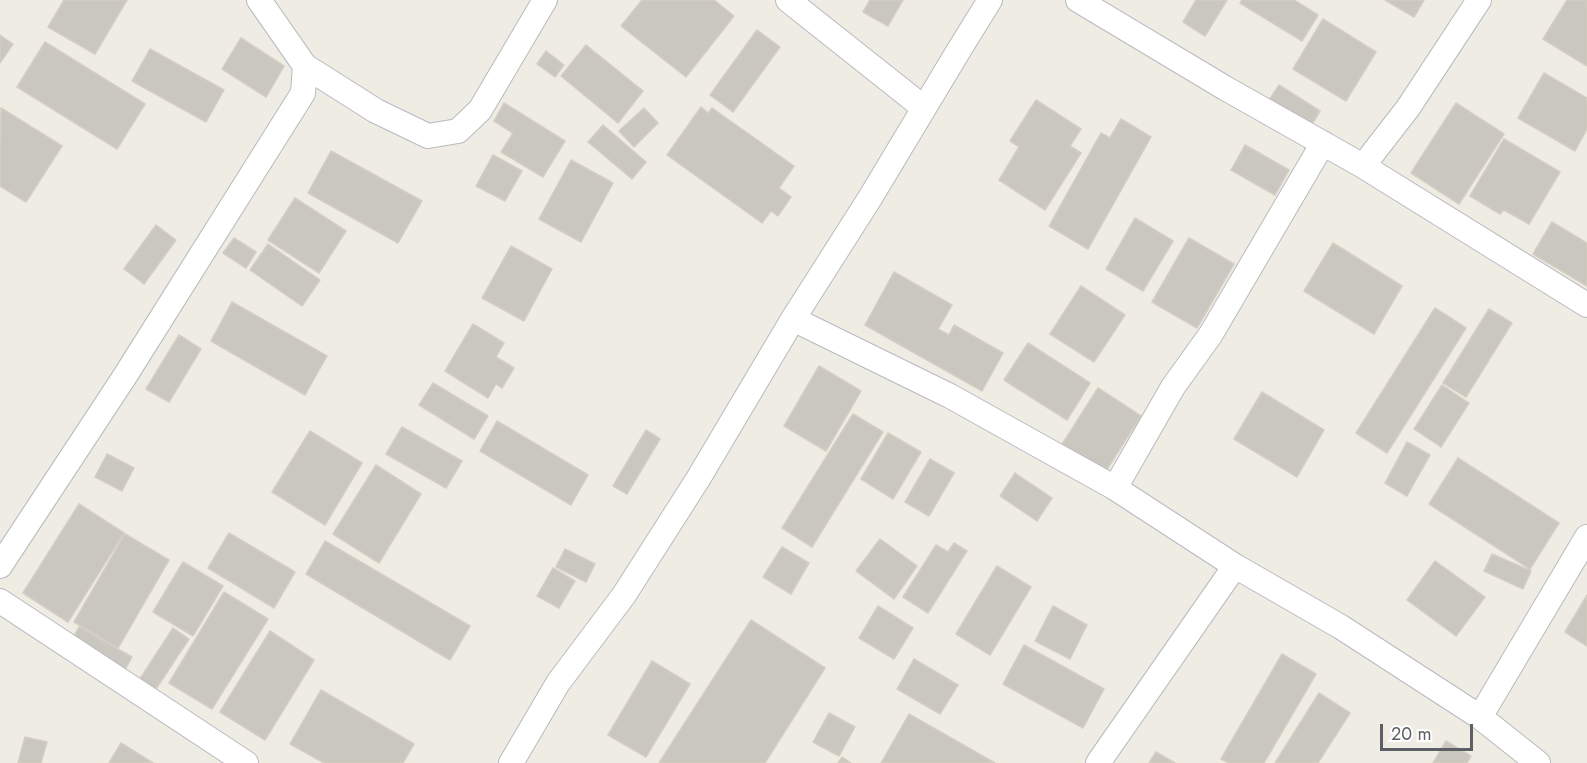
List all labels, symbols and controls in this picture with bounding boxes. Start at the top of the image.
scale bar [1383,712,1476,750]
text: 20 m [1391,721,1431,747]

